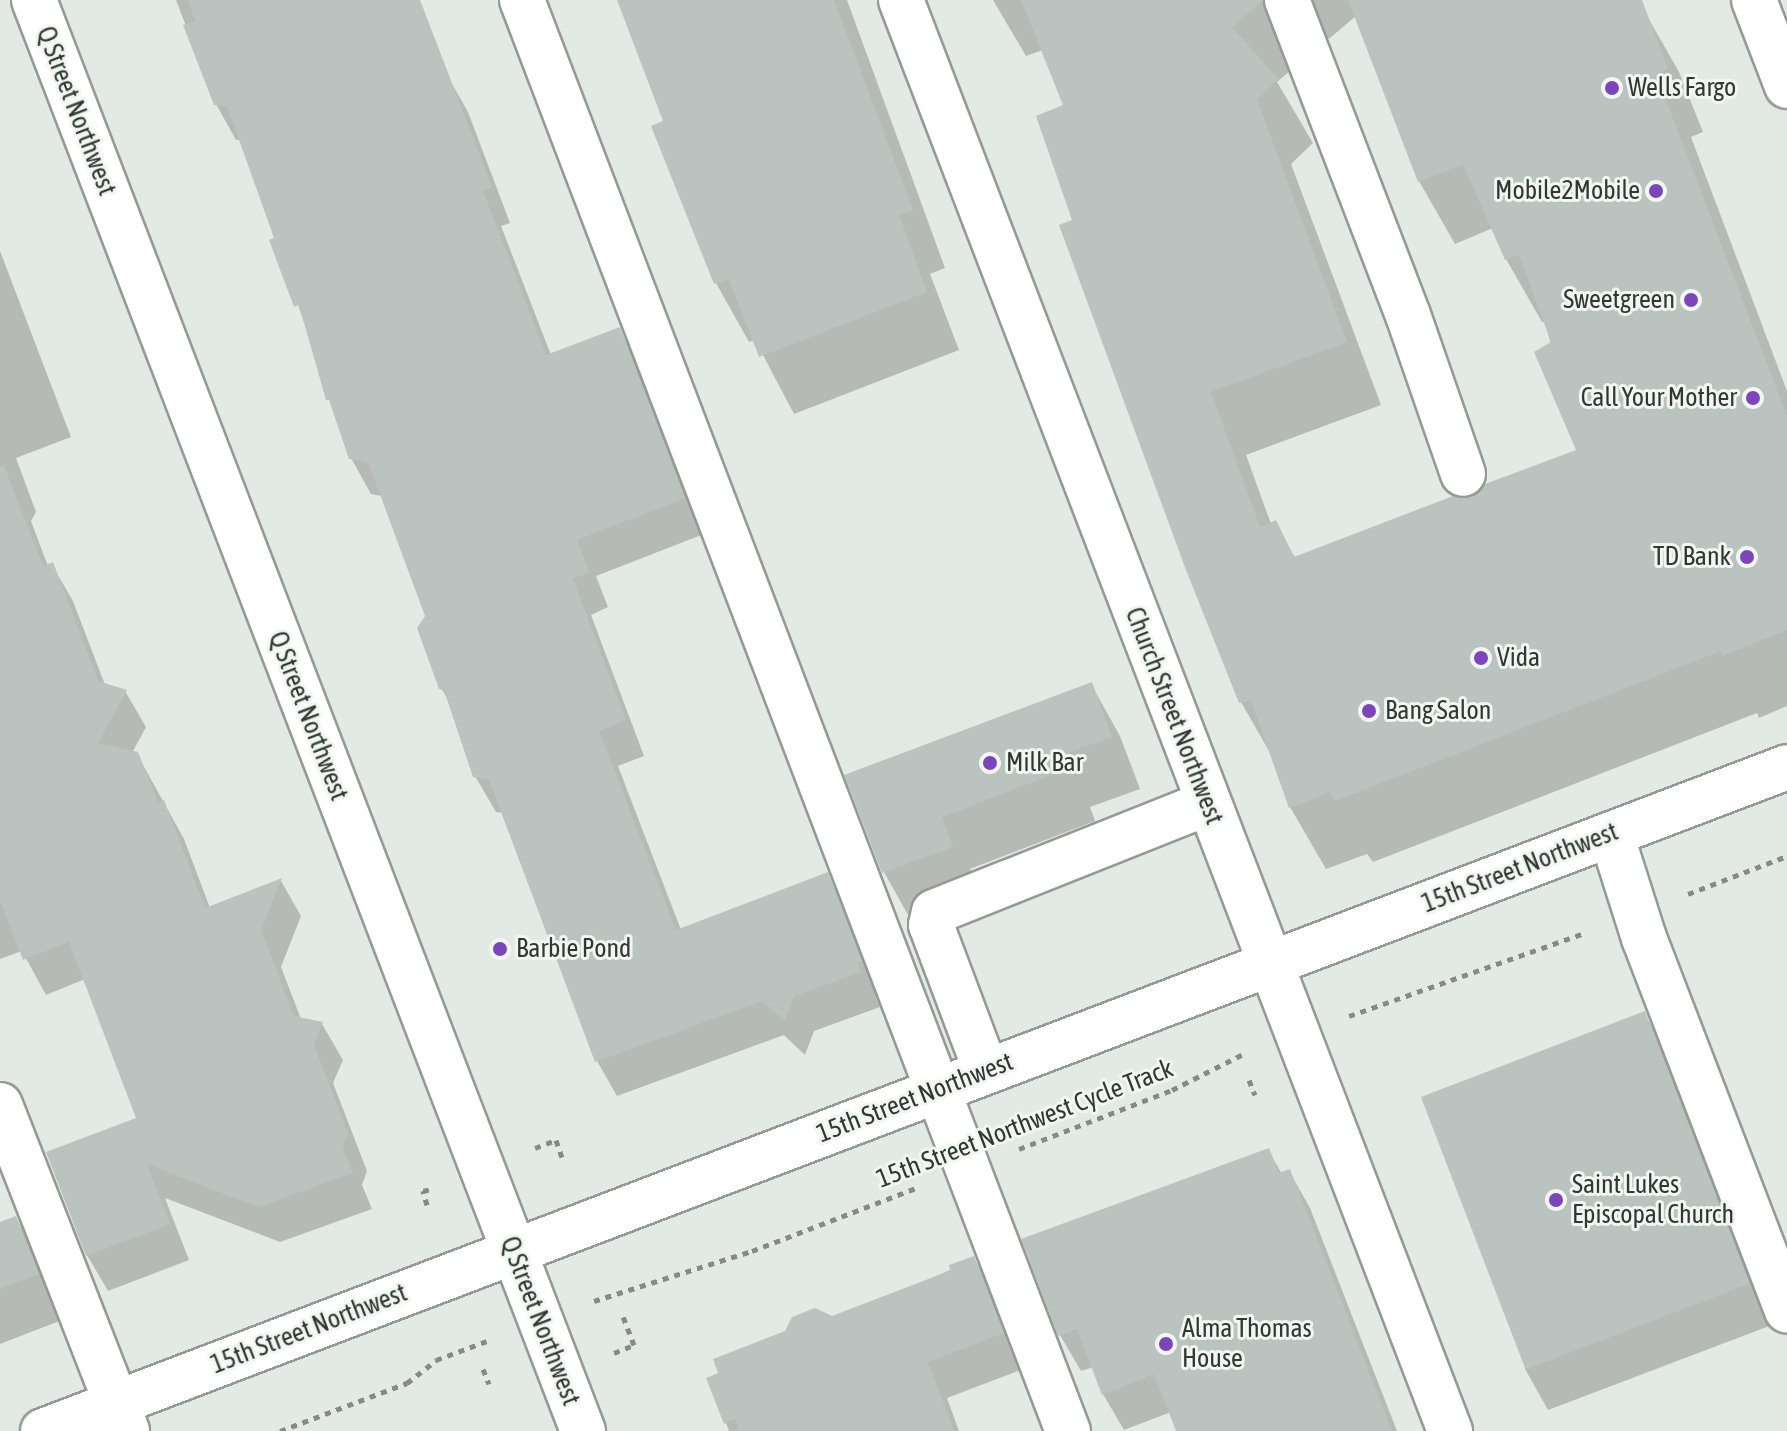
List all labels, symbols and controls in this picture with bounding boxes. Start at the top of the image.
street label: Q Street Northwest [30,22,122,200]
place label: Wells Fargo [1628,72,1736,104]
marker: Wells Fargo [1603,79,1621,97]
place label: Mobile2Mobile [1495,175,1640,207]
marker: Mobile2Mobile [1647,182,1665,200]
place label: Sweetgreen [1563,284,1675,316]
marker: Sweetgreen [1682,291,1700,309]
place label: Call Your Mother [1581,382,1737,414]
marker: Call Your Mother [1744,389,1762,407]
place label: TD Bank [1653,541,1731,573]
marker: TD Bank [1738,548,1756,566]
street label: Church Street Northwest [1118,603,1230,829]
street label: Q Street Northwest [262,627,354,805]
place label: Vida [1497,642,1540,674]
marker: Vida [1472,649,1490,667]
place label: Bang Salon [1385,695,1491,727]
marker: Bang Salon [1360,702,1378,720]
place label: Milk Bar [1006,747,1083,779]
marker: Milk Bar [981,754,999,772]
street label: 15th Street Northwest [1418,816,1622,920]
place label: Barbie Pond [516,933,631,965]
marker: Barbie Pond [491,940,509,958]
street label: 15th Street Northwest [813,1046,1017,1150]
street label: 15th Street Northwest Cycle Track [872,1053,1178,1195]
place label: Saint Lukes Episcopal Church [1572,1169,1734,1230]
marker: Saint Lukes Episcopal Church [1547,1191,1565,1209]
street label: Q Street Northwest [494,1232,586,1410]
street label: 15th Street Northwest [207,1277,411,1381]
place label: Alma Thomas House [1182,1313,1312,1374]
marker: Alma Thomas House [1157,1335,1175,1353]

